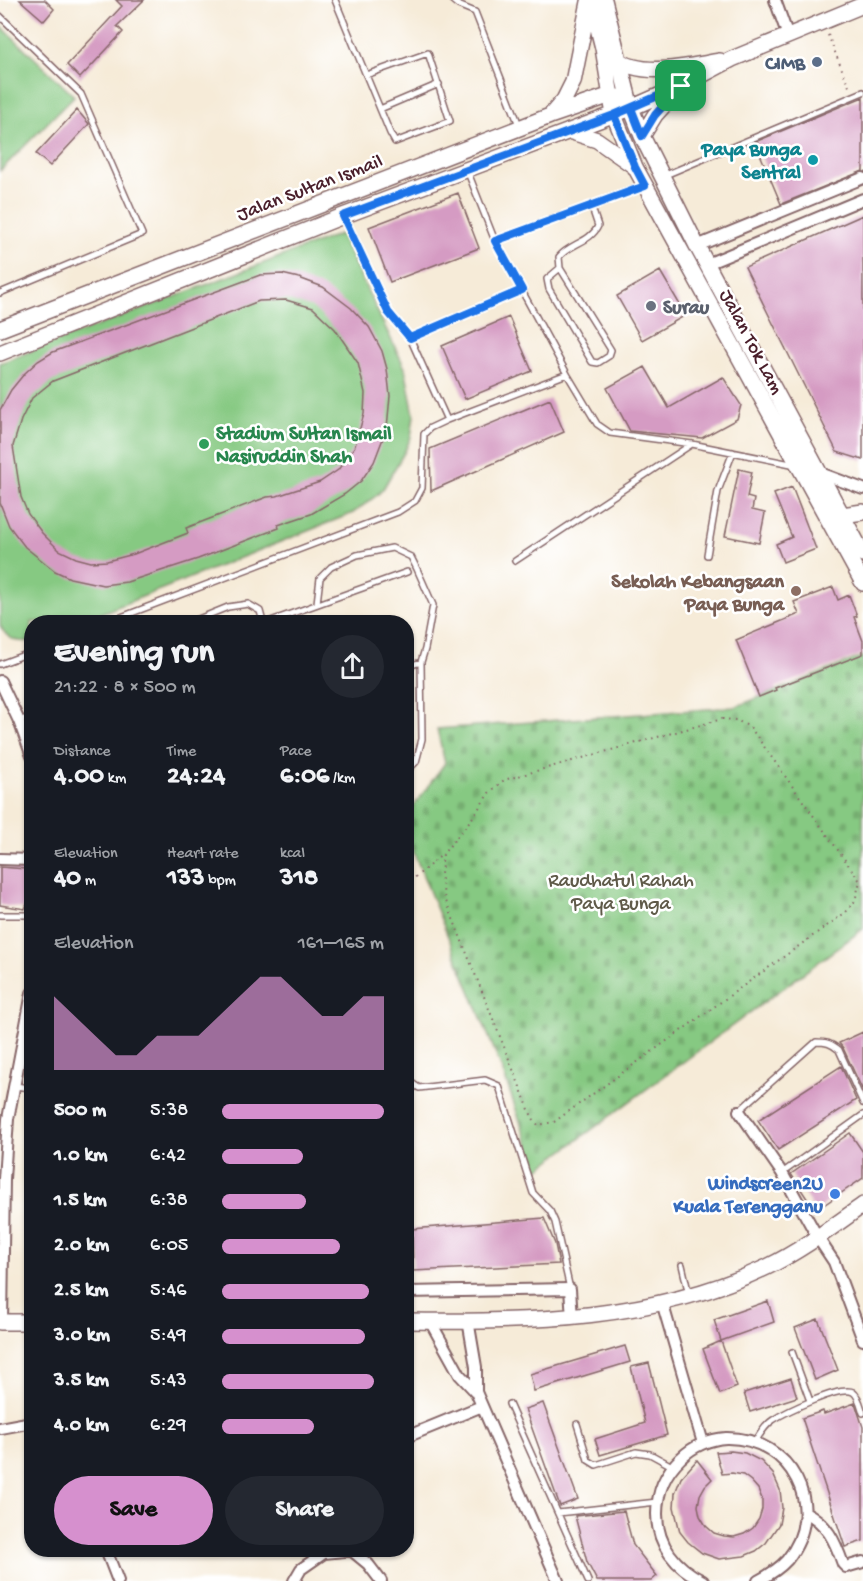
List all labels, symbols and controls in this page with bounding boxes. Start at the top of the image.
place label: CIMB [764,54,806,77]
marker: CIMB [810,55,824,69]
pin [655,60,706,111]
icon: arrive [664,69,697,102]
place label: Paya Bunga Sentral [701,140,802,186]
street label: Jalan Sultan Ismail [234,151,386,228]
marker: Paya Bunga Sentral [806,153,820,167]
street label: Jalan Tok Lam [713,286,787,399]
place label: Surau [663,298,710,321]
marker: Surau [644,299,658,313]
place label: Stadium Sultan Ismail Nasiruddin Shah [216,424,392,470]
marker: Stadium Sultan Ismail Nasiruddin Shah [197,437,211,451]
place label: Sekolah Kebangsaan Paya Bunga [611,572,785,618]
marker: Sekolah Kebangsaan Paya Bunga [789,584,803,598]
text: Evening run [54,635,214,673]
button: share [321,635,384,698]
text: 21:22 · 8 × 500 m [54,677,196,700]
text: Distance [54,743,111,762]
text: Time [167,743,196,762]
text: Pace [280,743,311,762]
text: 4.00 [54,762,104,793]
text: 24:24 [167,762,225,793]
text: 6:06 [280,762,329,793]
text: km [104,770,126,789]
text: /km [329,770,355,789]
text: Elevation [54,845,118,864]
text: Heart rate [167,845,239,864]
text: kcal [280,845,305,864]
text: 40 [54,864,81,895]
text: 133 [167,864,205,895]
text: 318 [280,864,318,895]
park label: Raudhatul Rahah Paya Bunga [548,871,694,917]
text: m [81,872,96,891]
text: bpm [205,872,236,891]
text: Elevation [54,933,134,956]
text: 161–165 m [298,933,384,956]
text: 500 m [54,1100,106,1123]
text: 5:38 [150,1100,188,1123]
text: 1.0 km [54,1145,108,1168]
text: 6:42 [150,1145,186,1168]
place label: Windscreen2U Kuala Terengganu [673,1174,824,1220]
marker: Windscreen2U Kuala Terengganu [828,1187,842,1201]
text: 1.5 km [54,1190,107,1213]
text: 6:38 [150,1190,188,1213]
text: 2.0 km [54,1235,109,1258]
text: 6:05 [150,1235,188,1258]
text: 2.5 km [54,1280,108,1303]
text: 5:46 [150,1280,186,1303]
text: 3.0 km [54,1325,110,1348]
text: 5:49 [150,1325,186,1348]
text: 3.5 km [54,1370,109,1393]
text: 5:43 [150,1370,187,1393]
text: 4.0 km [54,1415,109,1438]
text: 6:29 [150,1415,186,1438]
button: Save [54,1476,213,1545]
button: Share [225,1476,384,1545]

